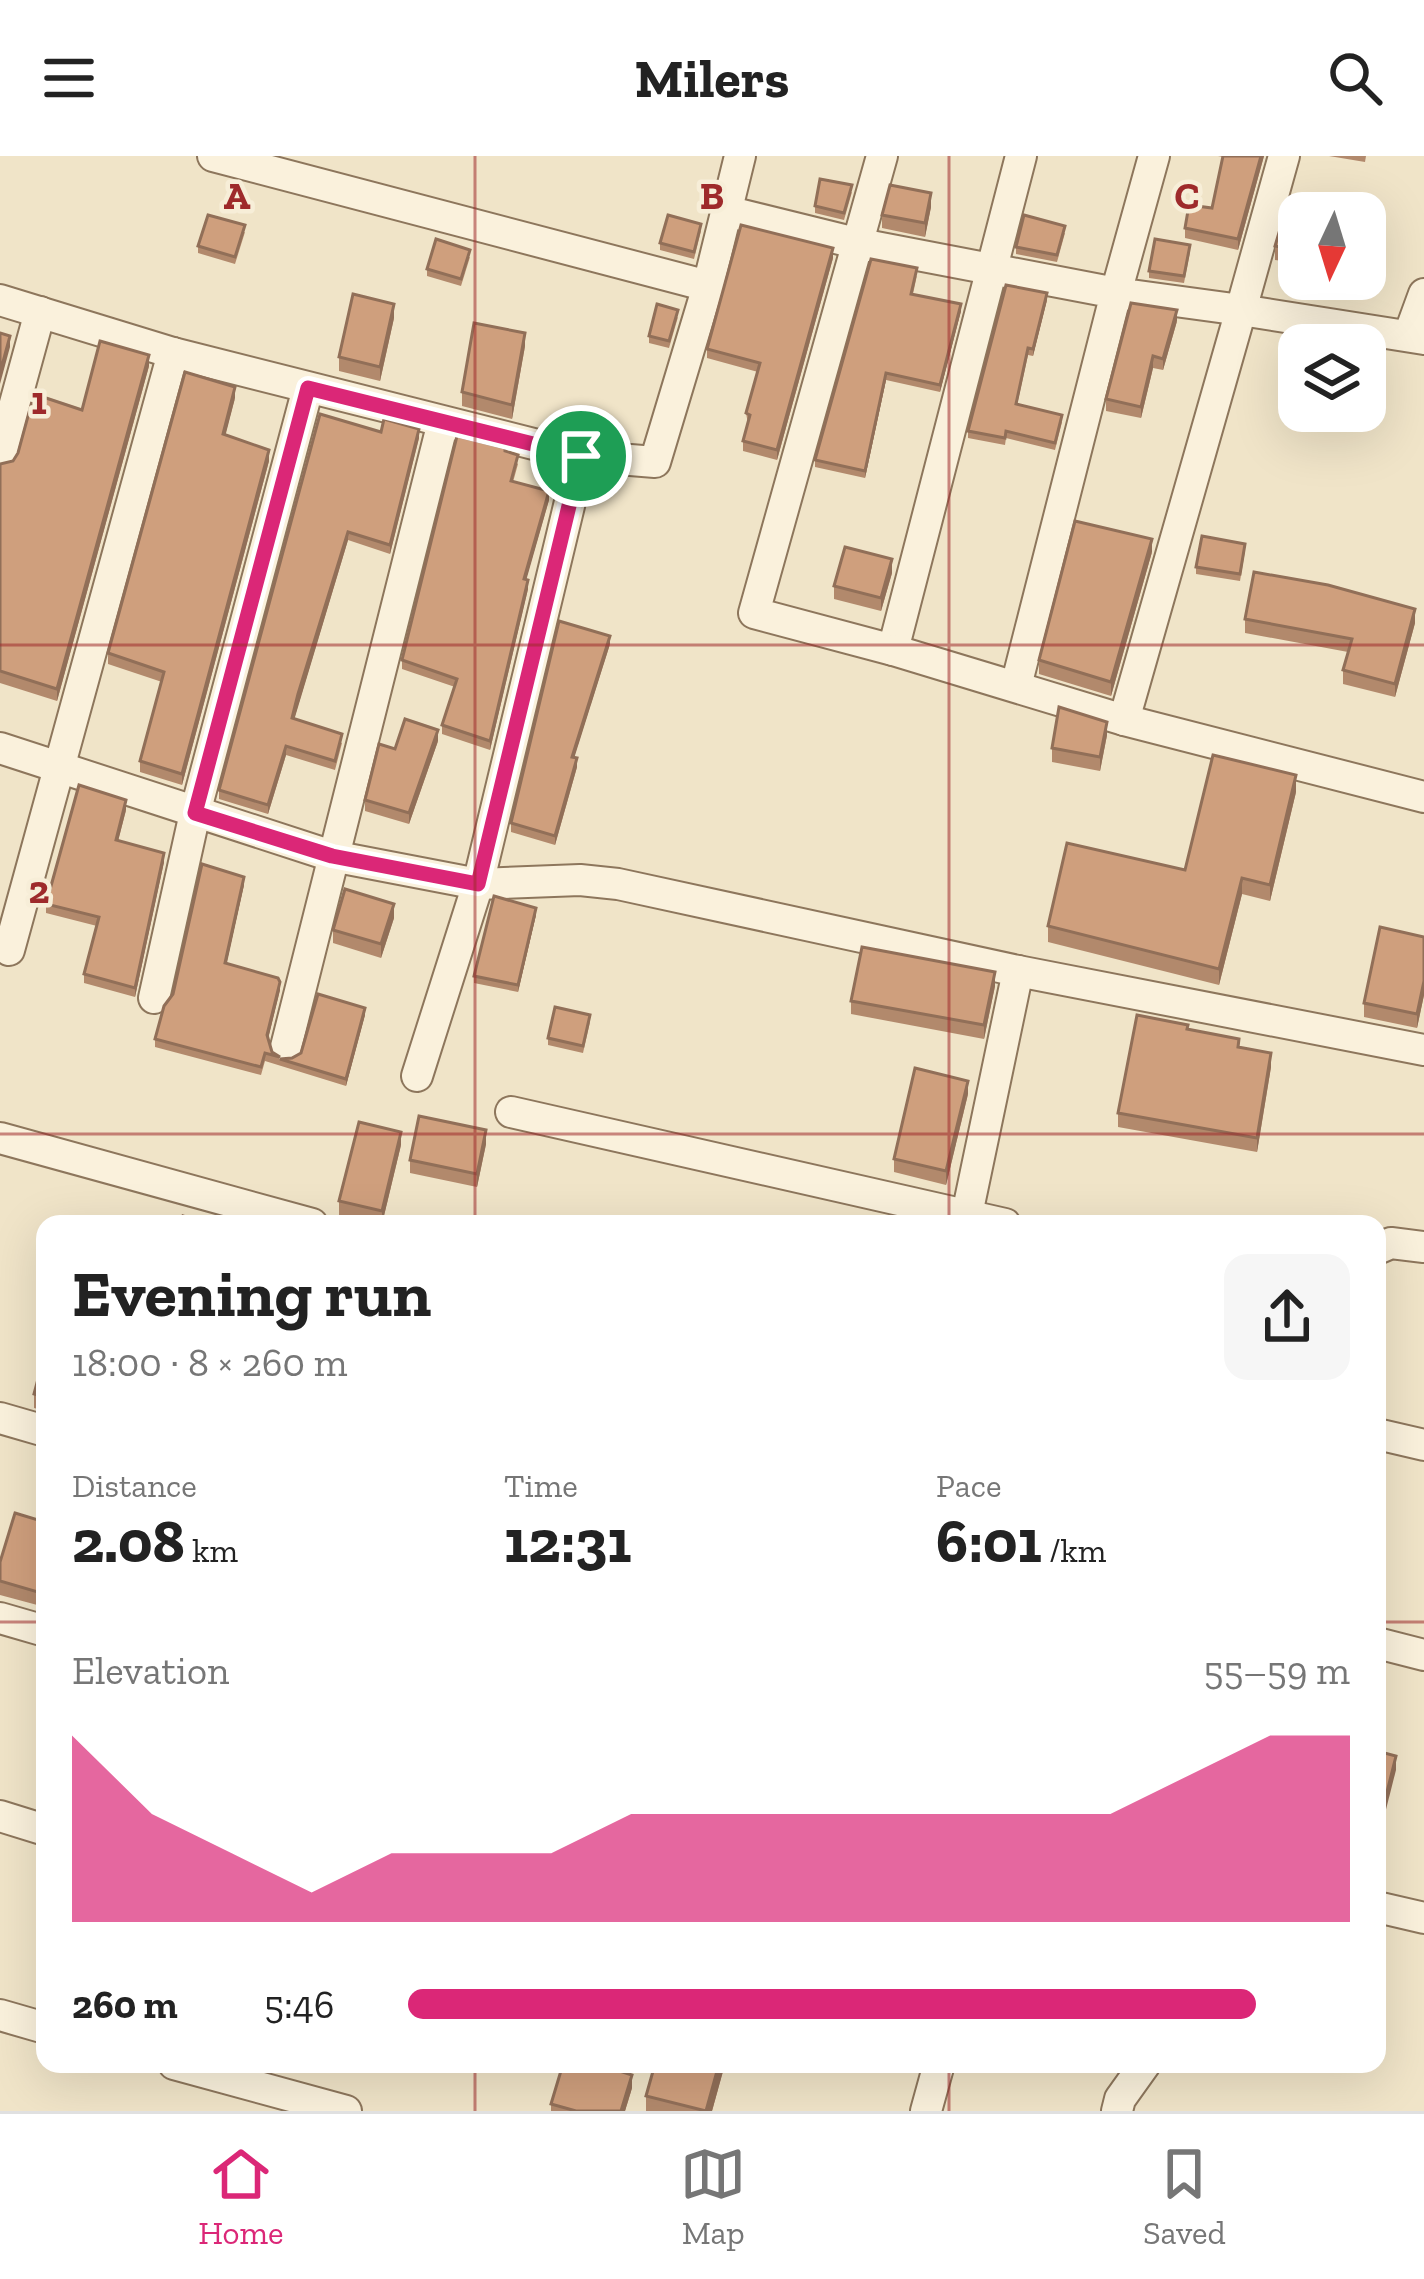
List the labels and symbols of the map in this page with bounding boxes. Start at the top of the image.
text: A [224,172,251,219]
text: B [700,172,724,219]
text: C [1174,172,1200,219]
north arrow [1278,192,1386,300]
text: 1 [31,377,47,424]
pin [530,405,632,507]
text: 2 [29,866,50,913]

